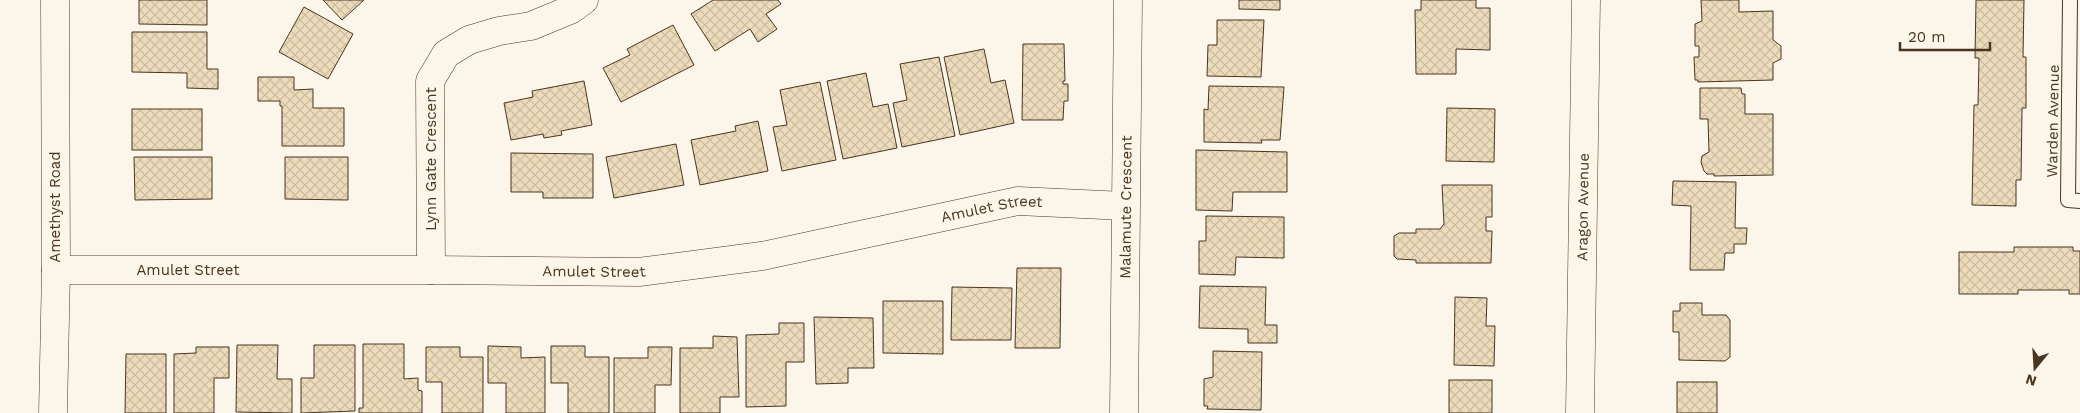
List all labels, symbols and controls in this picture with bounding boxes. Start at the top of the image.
scale bar [1900,20,1990,52]
text: 20 m [1908,28,1946,46]
street label: Warden Avenue [2043,64,2063,178]
street label: Lynn Gate Crescent [422,87,440,231]
street label: Malamute Crescent [1116,135,1136,279]
street label: Amethyst Road [46,151,64,263]
street label: Aragon Avenue [1573,153,1593,261]
street label: Amulet Street [939,192,1044,226]
street label: Amulet Street [136,261,240,279]
street label: Amulet Street [542,262,647,281]
north arrow [2010,343,2060,393]
text: N [2024,371,2038,390]

